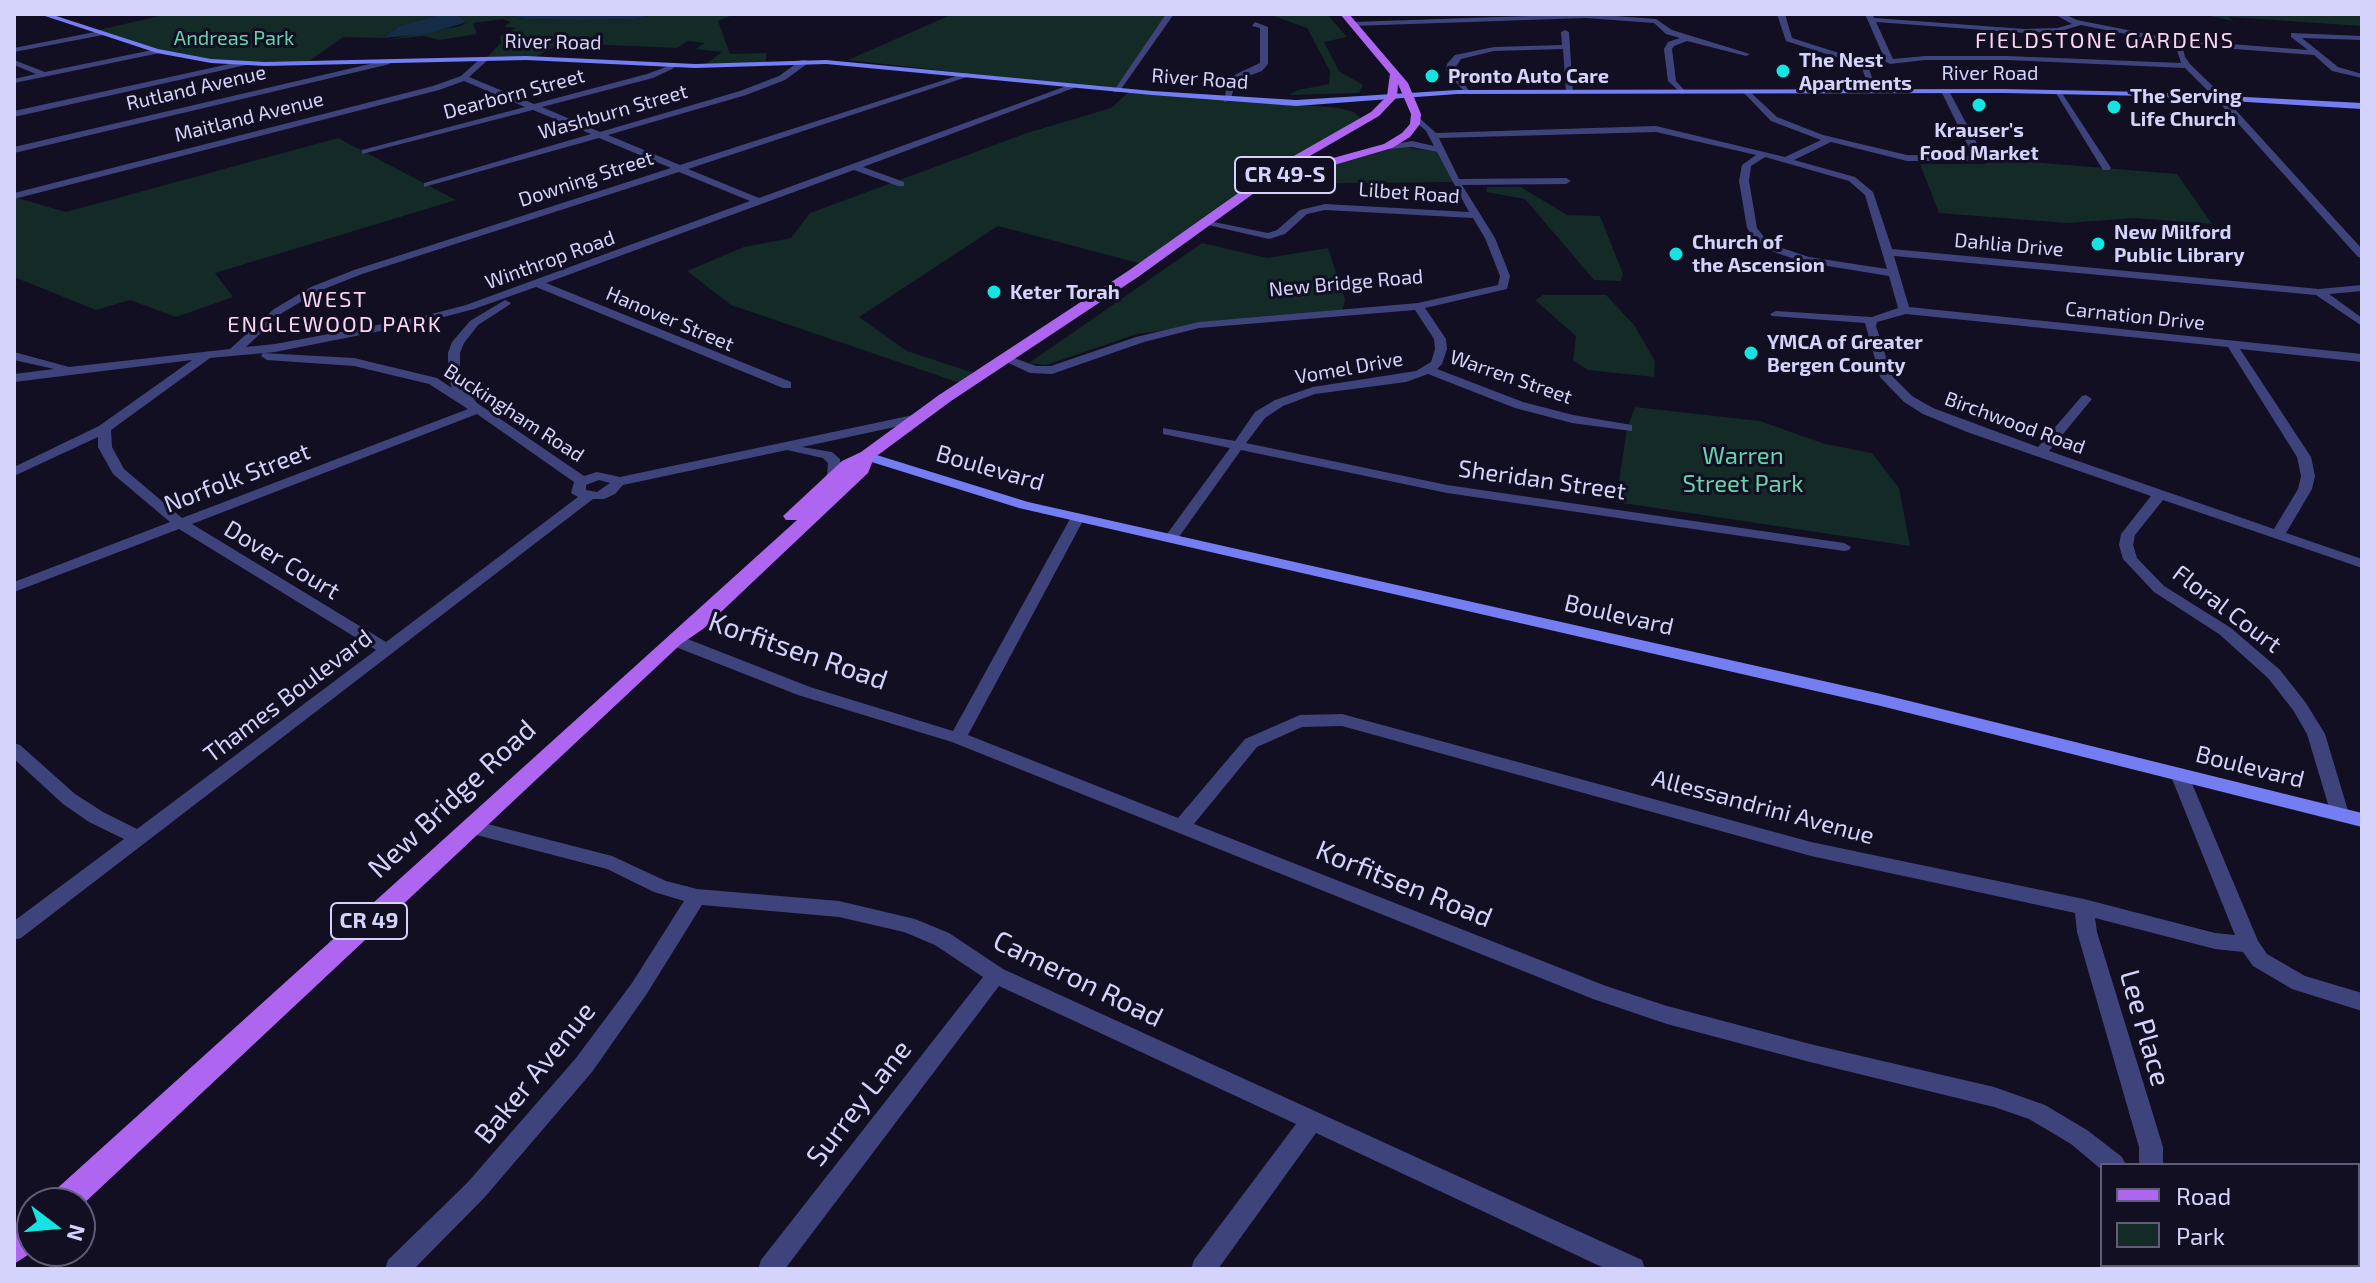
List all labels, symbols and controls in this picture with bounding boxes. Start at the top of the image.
park label: Andreas Park [174,26,294,50]
district label: FIELDSTONE GARDENS [1975,28,2235,54]
street label: River Road [504,29,602,55]
place label: The Nest Apartments [1799,48,1912,95]
street label: Rutland Avenue [124,60,268,116]
street label: River Road [1941,61,2039,85]
marker: The Nest Apartments [1774,62,1792,80]
street label: Dearborn Street [441,64,587,124]
street label: River Road [1151,64,1249,94]
place label: Pronto Auto Care [1448,64,1609,88]
marker: Pronto Auto Care [1423,67,1441,85]
street label: Washburn Street [536,79,690,145]
place label: The Serving Life Church [2130,84,2242,131]
street label: Maitland Avenue [172,87,326,147]
marker: Krauser's Food Market [1970,96,1988,114]
marker: The Serving Life Church [2105,98,2123,116]
place label: Krauser's Food Market [1919,118,2039,165]
street label: Downing Street [515,146,657,212]
road number: CR 49-S [1235,157,1335,193]
street label: Lilbet Road [1358,177,1460,209]
place label: New Milford Public Library [2114,220,2245,267]
street label: Winthrop Road [482,225,618,295]
street label: Dahlia Drive [1953,228,2065,262]
place label: Church of the Ascension [1692,230,1825,277]
marker: New Milford Public Library [2089,235,2107,253]
marker: Church of the Ascension [1667,245,1685,263]
street label: New Bridge Road [1268,264,1424,302]
place label: Keter Torah [1010,280,1120,304]
street label: Hanover Street [602,281,738,357]
marker: Keter Torah [985,283,1003,301]
district label: WEST ENGLEWOOD PARK [227,287,443,338]
street label: Carnation Drive [2064,297,2206,335]
place label: YMCA of Greater Bergen County [1767,330,1923,377]
marker: YMCA of Greater Bergen County [1742,344,1760,362]
street label: Warren Street [1447,345,1575,409]
street label: Vomel Drive [1293,347,1405,389]
street label: Buckingham Road [439,359,589,467]
street label: Birchwood Road [1942,386,2088,460]
street label: Norfolk Street [160,437,314,519]
street label: Boulevard [933,439,1047,497]
park label: Warren Street Park [1682,442,1804,498]
street label: Sheridan Street [1456,454,1628,506]
street label: Dover Court [219,514,345,606]
street label: Floral Court [2167,559,2287,659]
street label: Boulevard [1562,588,1676,642]
street label: Korfitsen Road [704,605,892,697]
street label: Thames Boulevard [198,623,378,769]
street label: New Bridge Road [361,713,543,885]
street label: Boulevard [2193,740,2307,794]
street label: Allessandrini Avenue [1649,764,1877,850]
street label: Korfitsen Road [1311,833,1497,935]
road number: CR 49 [331,903,407,939]
street label: Cameron Road [988,923,1168,1035]
street label: Lee Place [2112,966,2178,1090]
street label: Baker Avenue [468,995,602,1151]
street label: Surrey Lane [799,1033,919,1173]
legend [2100,1163,2360,1267]
text: Road [2176,1181,2231,1210]
north arrow [16,1187,96,1267]
text: Park [2176,1221,2225,1250]
text: N [62,1222,92,1244]

